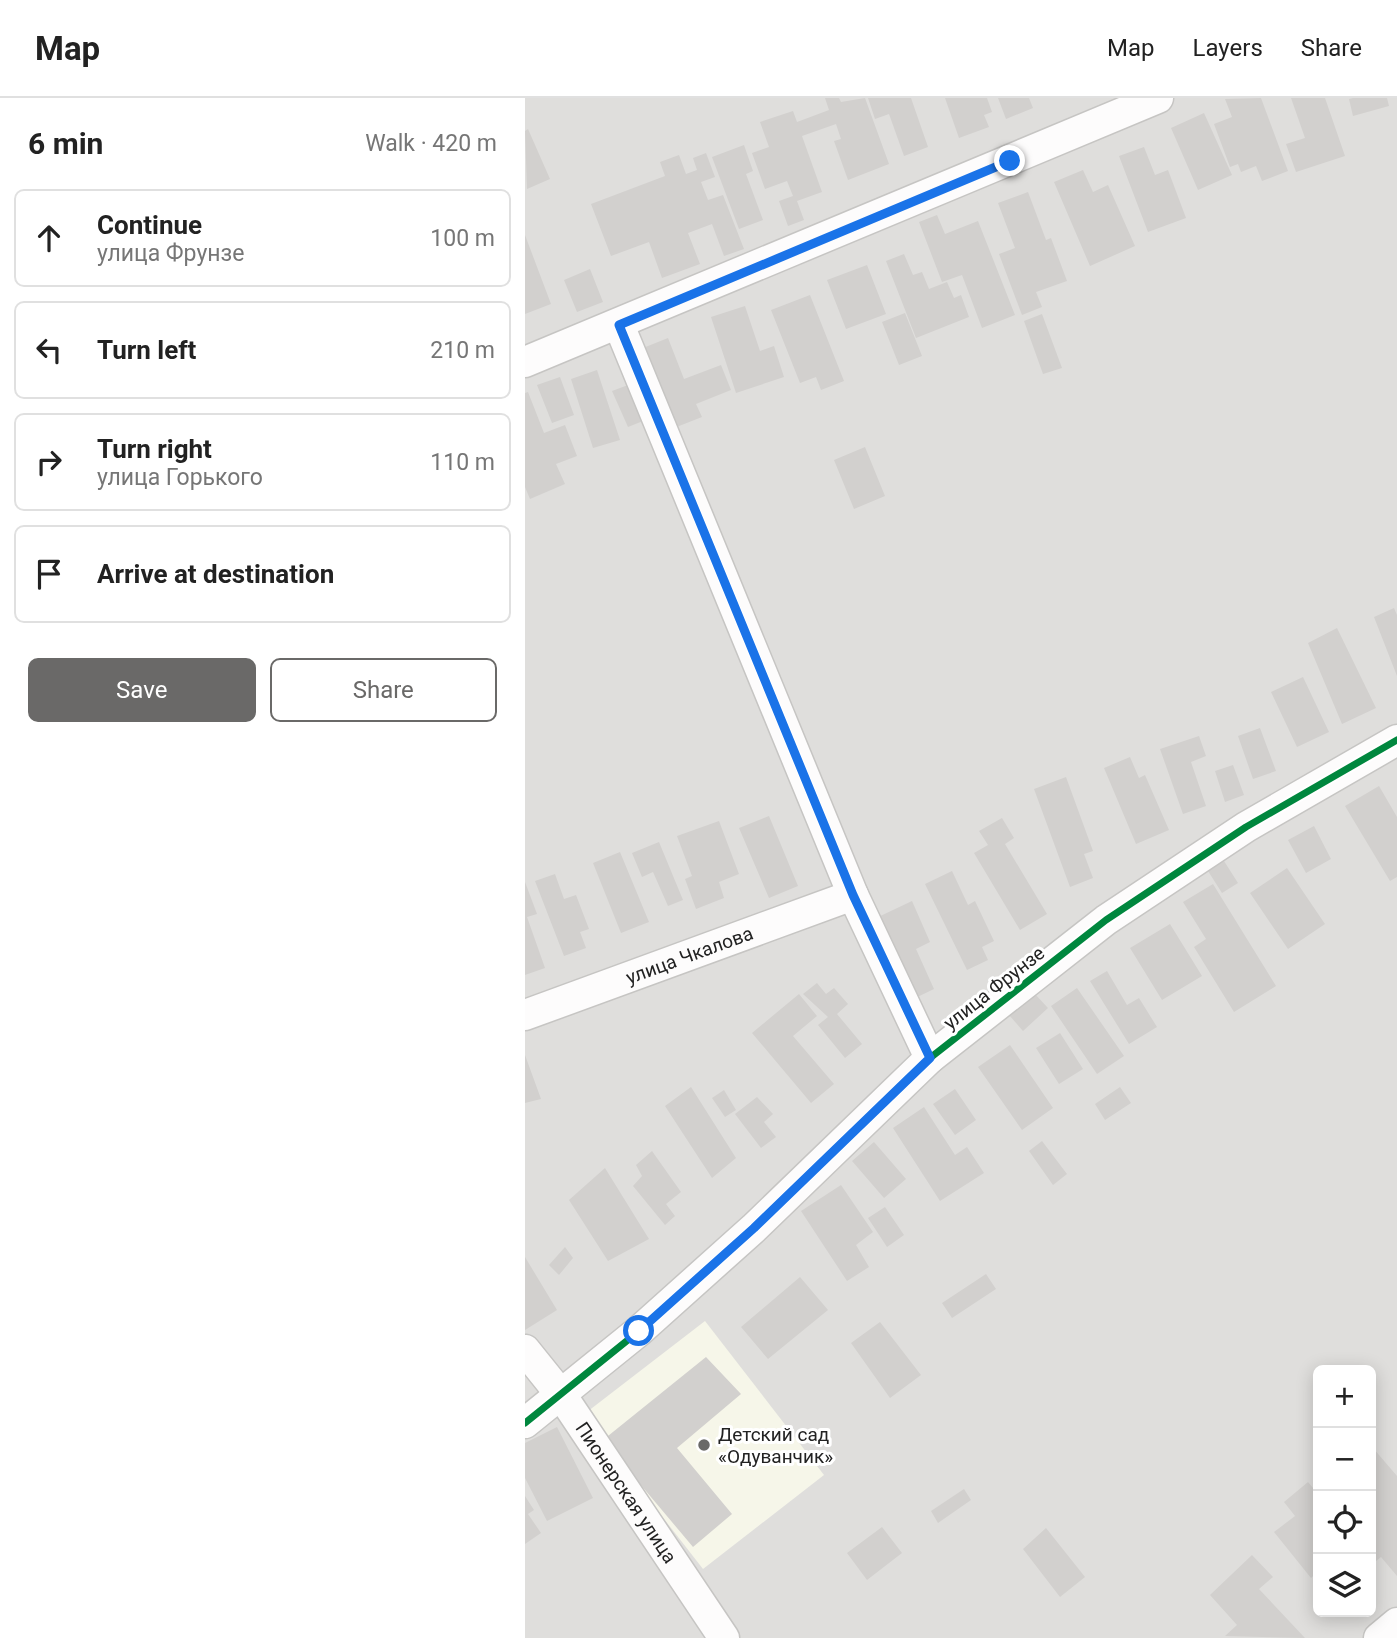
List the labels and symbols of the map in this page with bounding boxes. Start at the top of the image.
route end [994,145,1025,176]
street label: улица Чкалова [623,921,756,989]
street label: улица Фрунзе [939,941,1049,1035]
route start [623,1315,654,1346]
street label: Пионерская улица [571,1417,682,1567]
place label: Детский сад «Одуванчик» [718,1423,833,1468]
marker: Детский сад «Одуванчик» [696,1437,712,1453]

